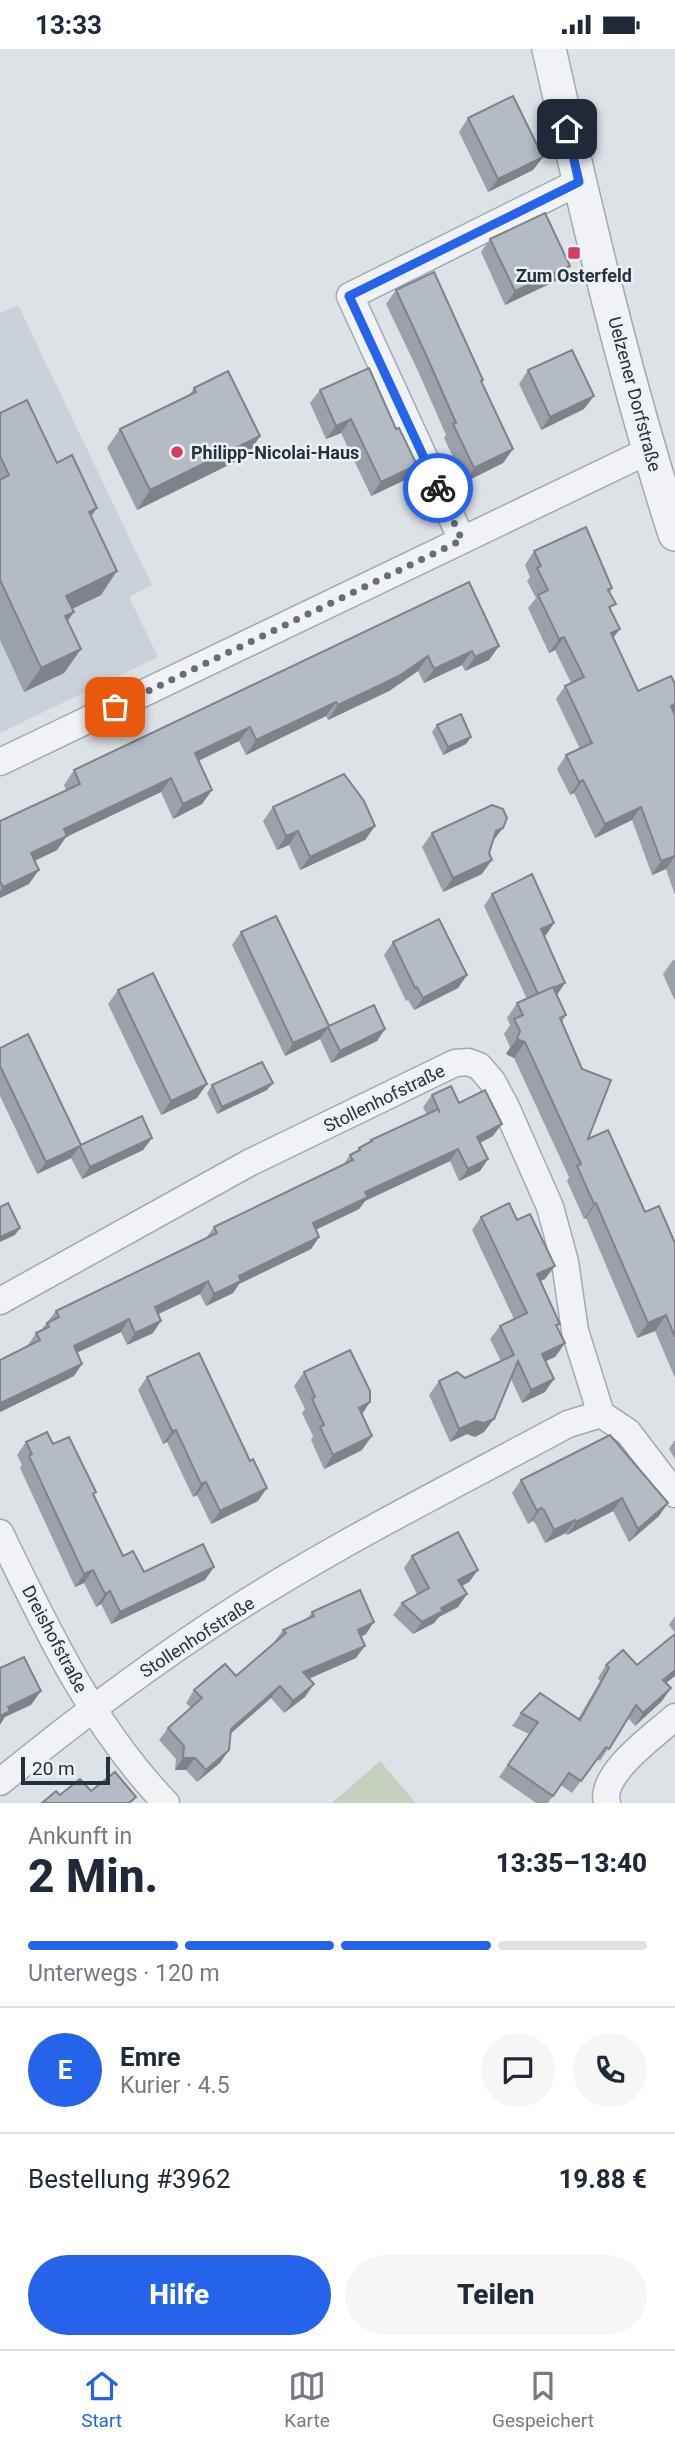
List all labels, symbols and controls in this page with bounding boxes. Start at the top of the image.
text: 13:33 [35,10,102,40]
pin [537,99,597,159]
icon: home [548,110,586,148]
marker: Zum Osterfeld [566,245,582,261]
place label: Zum Osterfeld [516,265,632,286]
street label: Uelzener Dorfstraße [604,314,666,474]
place label: Philipp-Nicolai-Haus [191,442,359,463]
marker: Philipp-Nicolai-Haus [169,444,185,460]
courier [403,453,473,523]
icon: bike [419,469,457,507]
pin [85,677,145,737]
icon: bag [96,688,134,726]
street label: Stollenhofstraße [320,1060,448,1136]
street label: Dreishofstraße [18,1582,92,1696]
street label: Stollenhofstraße [136,1592,258,1682]
scale bar [21,1754,110,1786]
text: 20 m [32,1757,75,1780]
text: Ankunft in [28,1823,132,1850]
text: 13:35–13:40 [496,1848,647,1878]
text: 2 Min. [28,1849,158,1903]
text: Unterwegs · 120 m [28,1960,220,1987]
button: chat [481,2033,555,2107]
button: phone [573,2033,647,2107]
text: Emre [120,2042,180,2072]
text: E [58,2055,72,2085]
text: Kurier · 4.5 [120,2072,230,2099]
text: Bestellung #3962 [28,2164,231,2194]
text: 19.88 € [558,2164,647,2194]
button: Hilfe [28,2255,331,2335]
button: Teilen [345,2255,647,2335]
tab: Start [81,2367,122,2432]
tab: Karte [284,2367,330,2432]
tab: Gespeichert [492,2367,594,2432]

